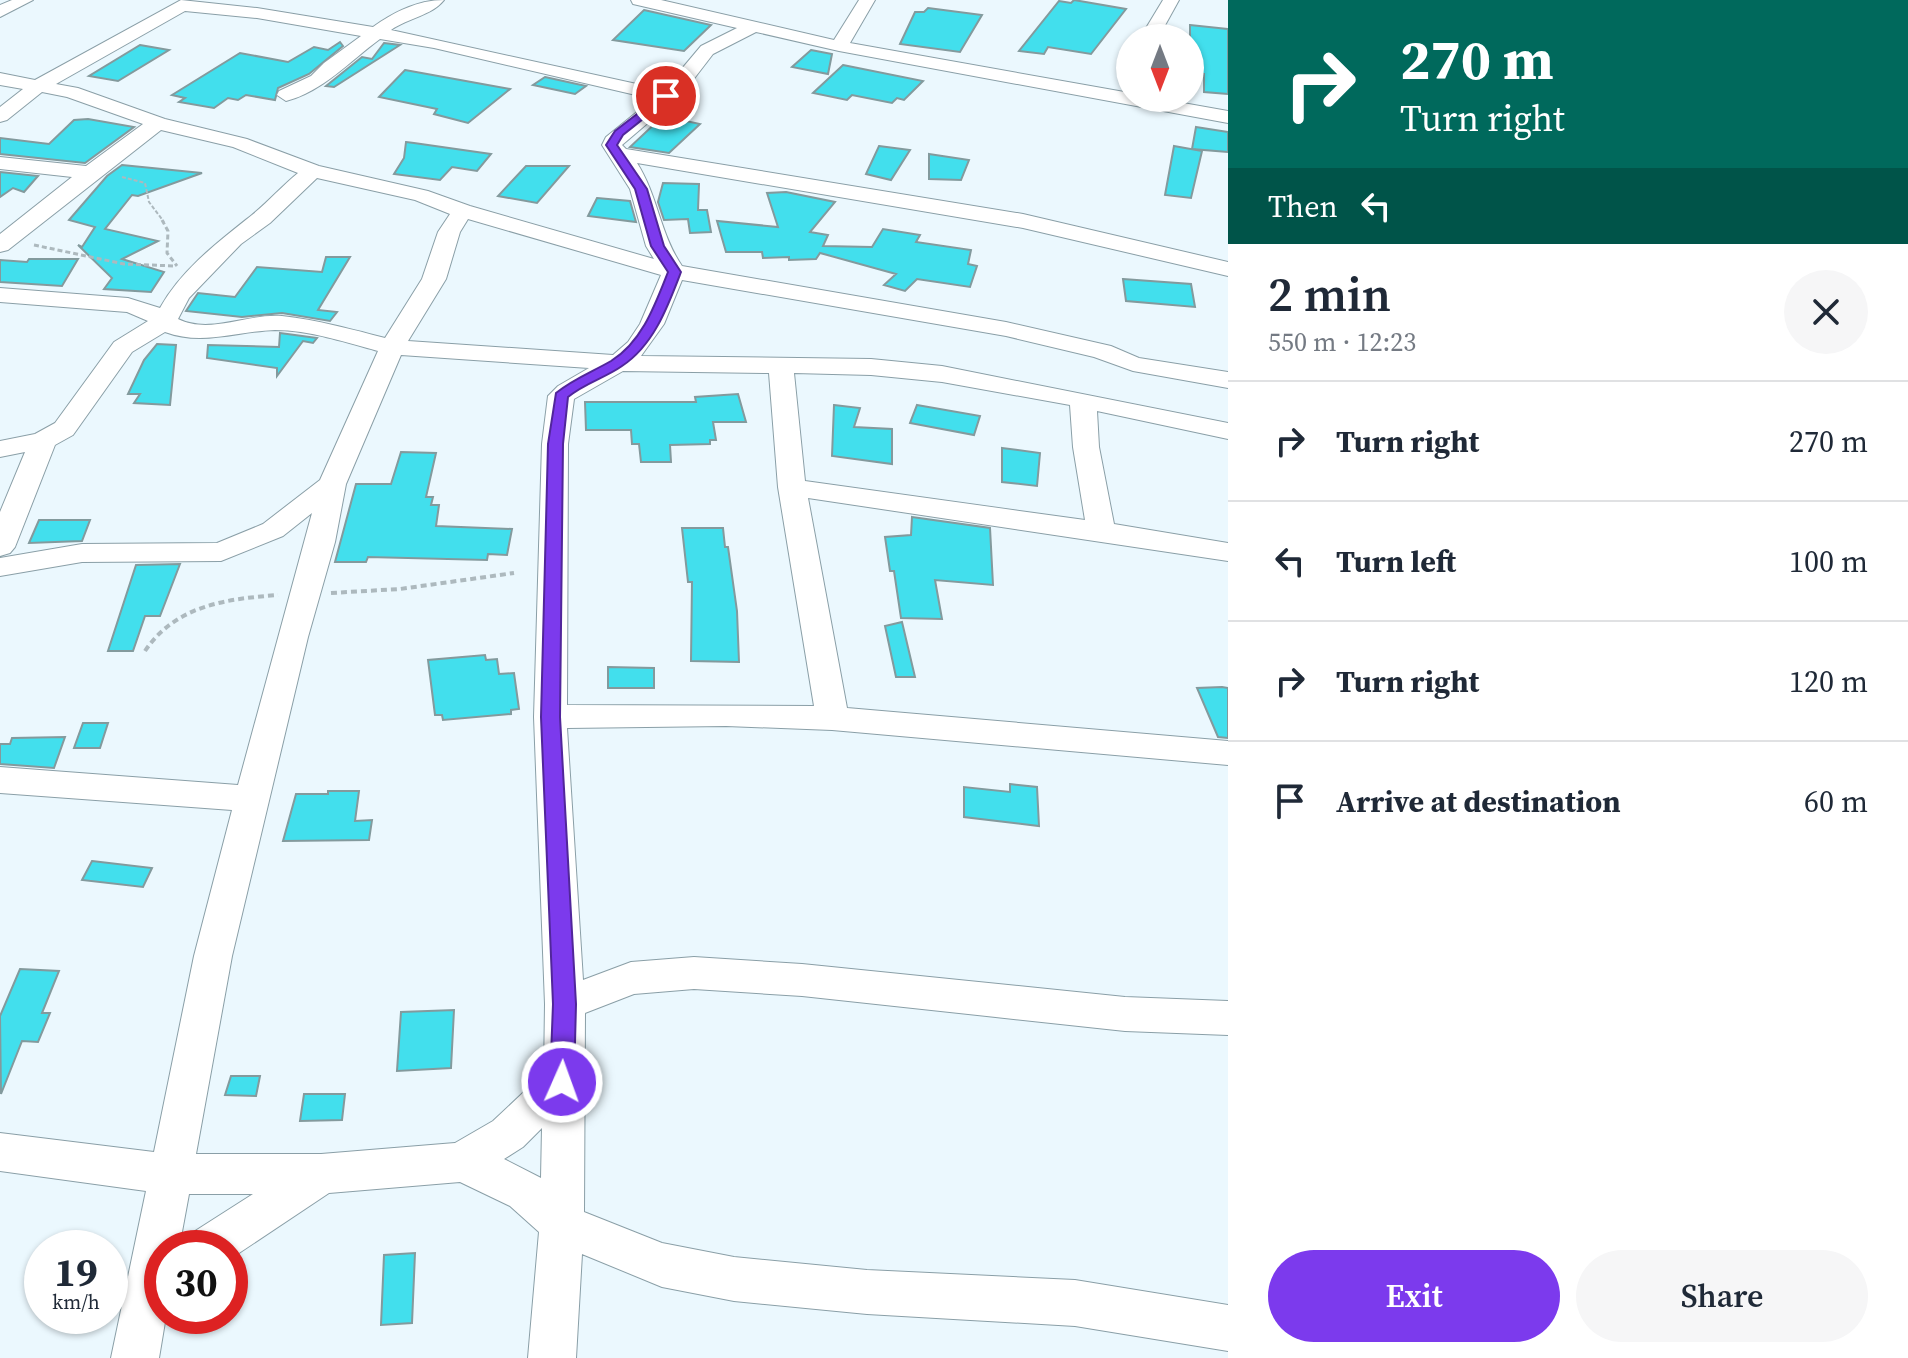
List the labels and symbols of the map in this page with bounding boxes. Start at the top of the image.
north arrow [1116,24,1204,112]
pin [632,62,700,130]
position arrow [520,1040,604,1124]
speed limit sign: 30 [144,1230,248,1334]

